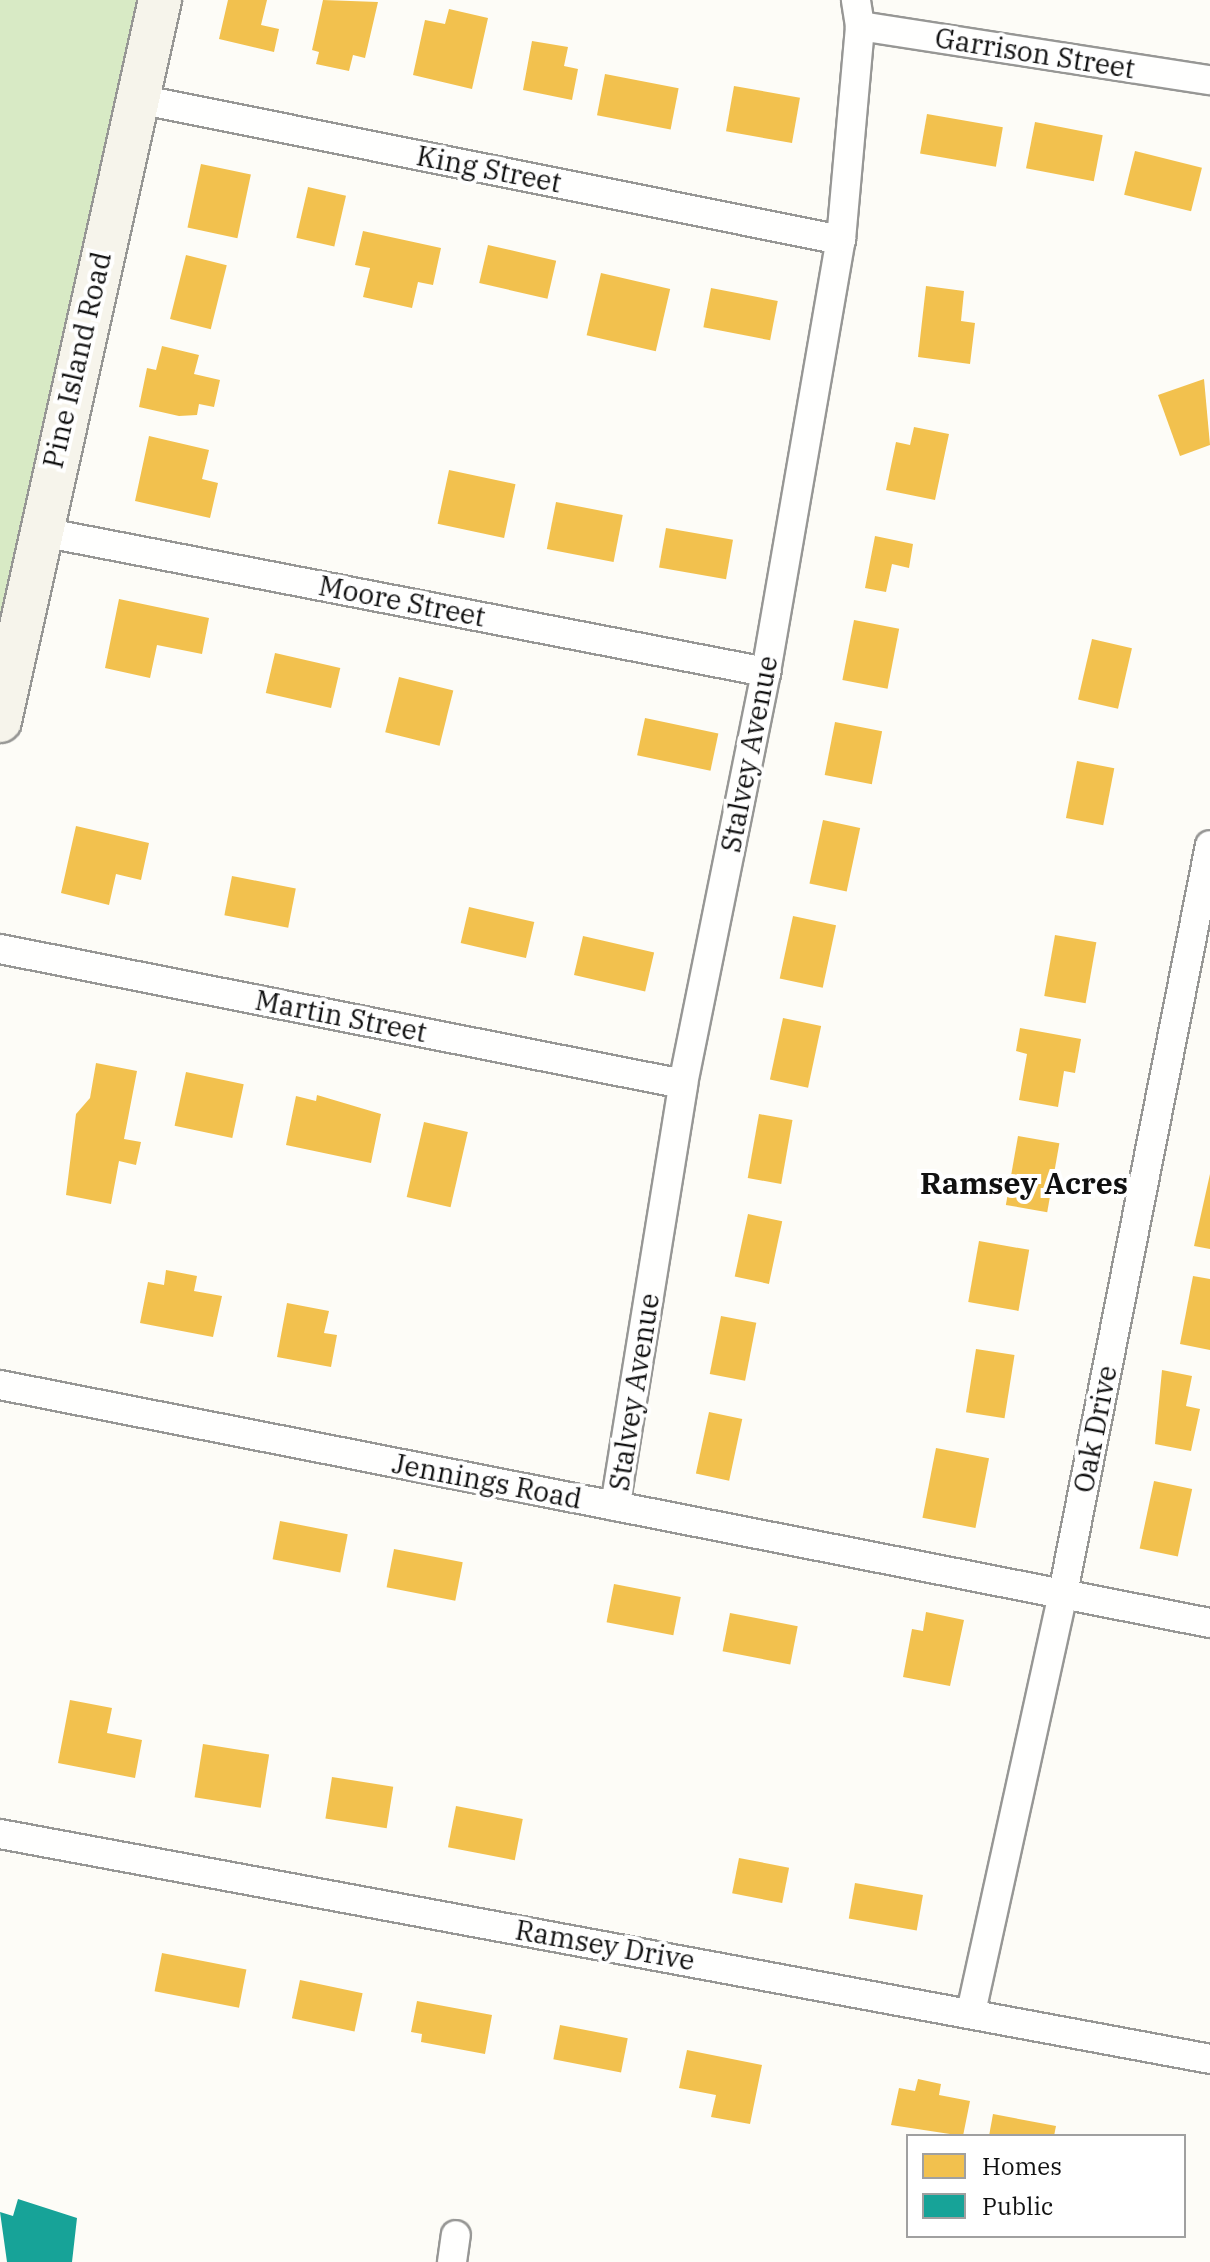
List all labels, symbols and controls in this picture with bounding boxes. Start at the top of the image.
street label: Garrison Street [933,21,1137,85]
street label: King Street [414,138,564,200]
street label: Pine Island Road [36,249,118,471]
street label: Moore Street [316,568,488,634]
street label: Stalvey Avenue [713,653,785,855]
street label: Martin Street [252,983,430,1049]
district label: Ramsey Acres [920,1165,1128,1201]
street label: Stalvey Avenue [602,1291,666,1493]
street label: Oak Drive [1066,1363,1124,1495]
street label: Jennings Road [389,1446,585,1516]
street label: Ramsey Drive [513,1913,697,1977]
legend [906,2134,1186,2238]
text: Homes [982,2150,1062,2182]
text: Public [982,2190,1053,2222]

